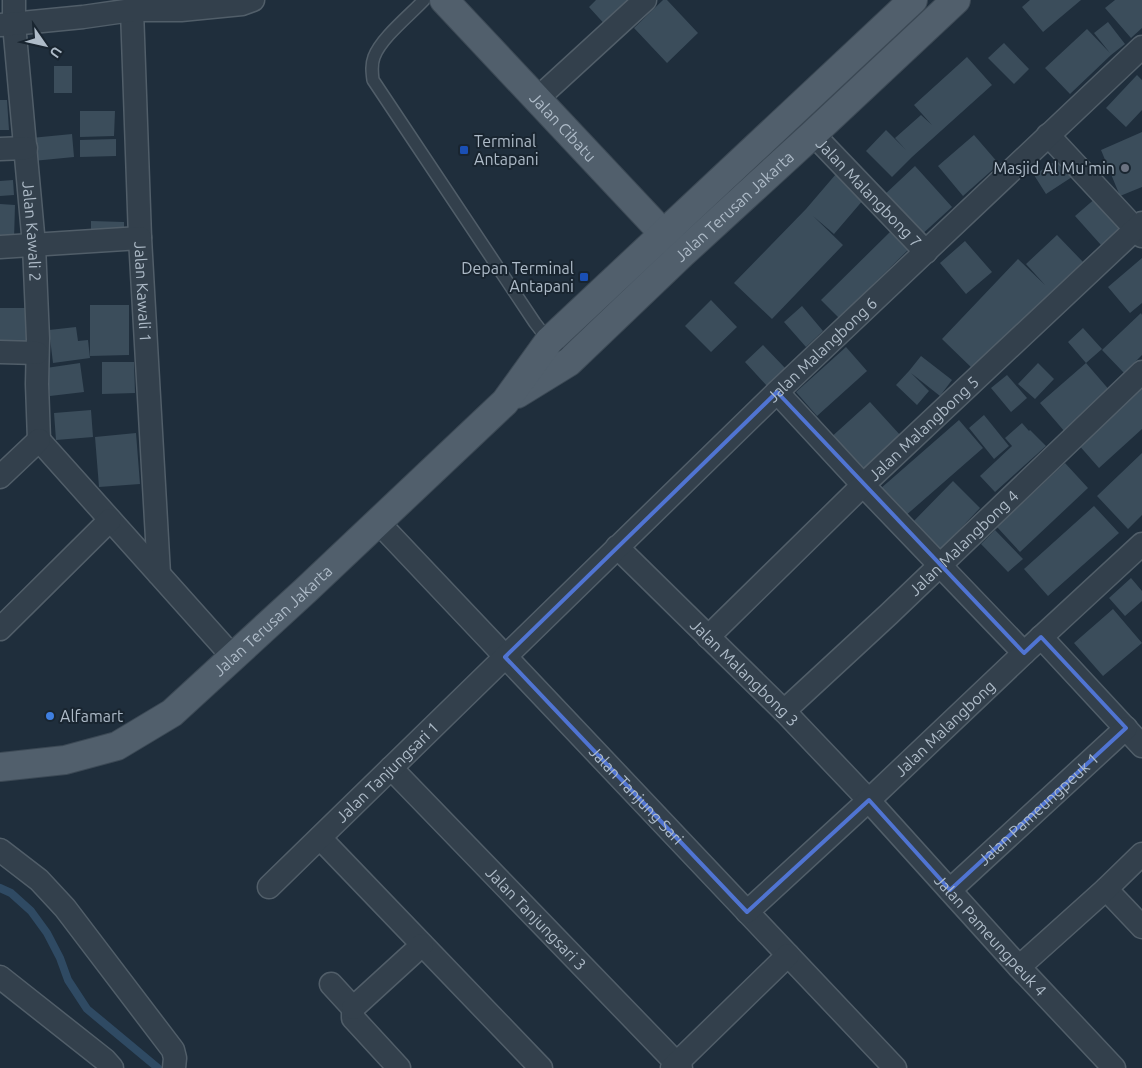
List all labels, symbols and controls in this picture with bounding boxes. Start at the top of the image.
north arrow [20,20,70,70]
text: U [46,44,65,61]
street label: Jalan Cibatu [526,89,600,165]
place label: Terminal Antapani [474,132,539,168]
street label: Jalan Malangbong 7 [813,134,925,251]
marker: Terminal Antapani [458,144,470,156]
street label: Jalan Terusan Jakarta [671,147,797,265]
place label: Masjid Al Mu'min [993,159,1115,177]
marker: Masjid Al Mu'min [1119,162,1131,174]
street label: Jalan Kawali 2 [19,180,45,282]
street label: Jalan Kawali 1 [131,241,155,343]
place label: Depan Terminal Antapani [461,259,574,295]
marker: Depan Terminal Antapani [578,271,590,283]
street label: Jalan Malangbong 6 [763,294,880,406]
street label: Jalan Malangbong 5 [865,372,982,484]
street label: Jalan Malangbong 4 [905,486,1022,599]
street label: Jalan Terusan Jakarta [210,561,335,680]
street label: Jalan Malangbong 3 [687,616,802,730]
street label: Jalan Malangbong [891,676,999,780]
place label: Alfamart [60,707,124,725]
marker: Alfamart [44,710,56,722]
street label: Jalan Tanjungsari 1 [332,718,442,826]
street label: Jalan Tanjung Sari [586,742,687,848]
street label: Jalan Pameungpeuk 1 [974,749,1102,869]
street label: Jalan Tanjungsari 3 [482,863,590,974]
street label: Jalan Pameungpeuk 4 [931,871,1050,999]

